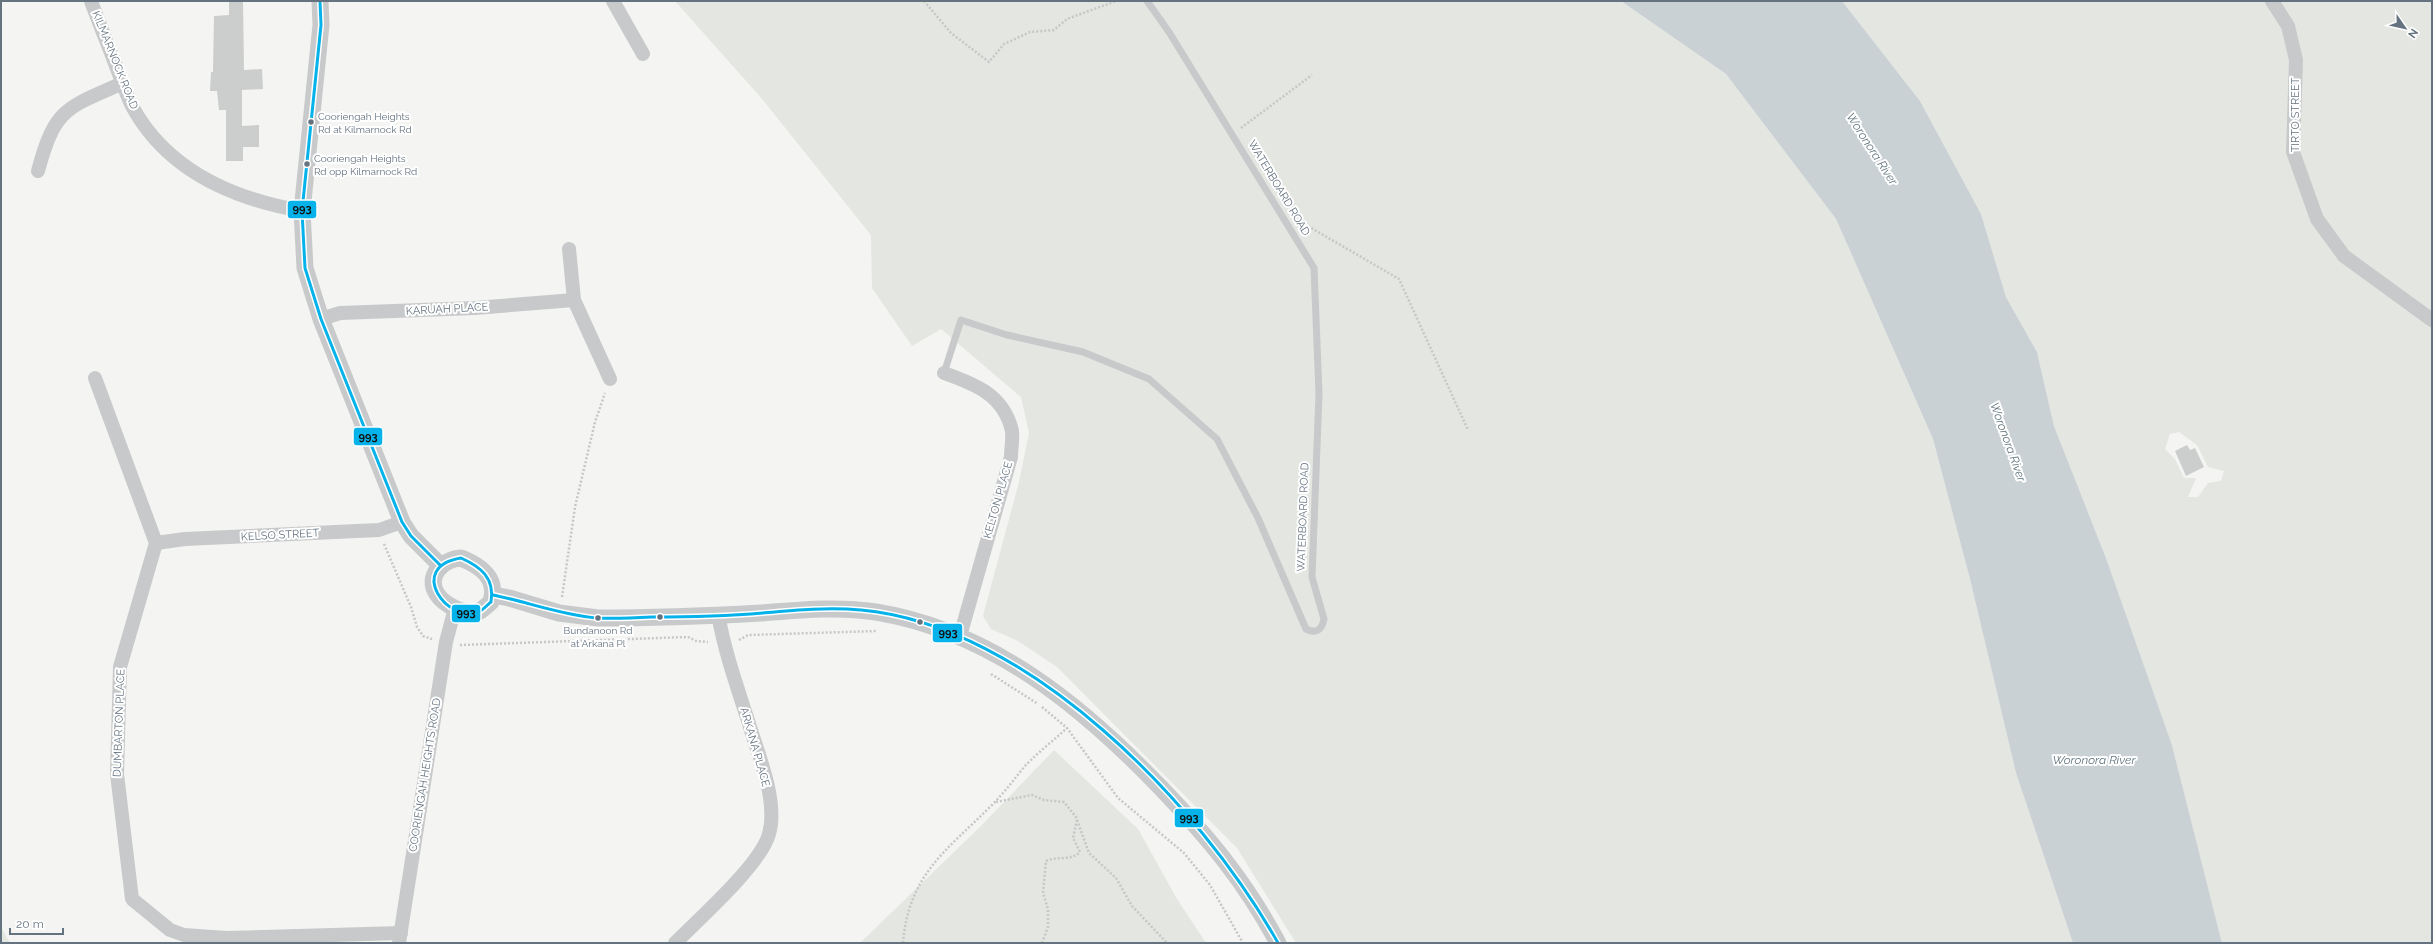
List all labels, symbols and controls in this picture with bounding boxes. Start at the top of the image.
north arrow [2385,8,2425,48]
street label: KILMARNOCK ROAD [89,9,141,111]
text: N [2405,26,2421,40]
street label: TIRTO STREET [2289,77,2302,152]
water label: Woronora River [1844,110,1901,188]
place label: Cooriengah Heights Rd at Kilmarnock Rd [318,111,412,135]
marker: Cooriengah Heights Rd at Kilmarnock Rd [306,117,316,127]
street label: WATERBOARD ROAD [1245,138,1313,238]
place label: Cooriengah Heights Rd opp Kilmarnock Rd [314,153,417,177]
marker: Cooriengah Heights Rd opp Kilmarnock Rd [302,159,312,169]
line badge: 993 [287,200,317,219]
text: 993 [292,203,312,216]
street label: KARUAH PLACE [405,300,489,318]
water label: Woronora River [1987,401,2029,484]
line badge: 993 [353,427,383,446]
text: 993 [358,431,378,444]
street label: KELTON PLACE [981,460,1015,540]
street label: WATERBOARD ROAD [1295,462,1311,572]
street label: KELSO STREET [240,526,320,544]
line badge: 993 [451,604,481,623]
text: 993 [456,607,476,620]
unlabelled marker [655,612,665,622]
marker: Bundanoon Rd at Arkana Pl [593,613,603,623]
unlabelled marker [915,617,925,627]
line badge: 993 [932,623,963,643]
place label: Bundanoon Rd at Arkana Pl [564,625,632,649]
text: 993 [938,627,958,640]
street label: DUMBARTON PLACE [111,668,127,777]
street label: COORIENGAH HEIGHTS ROAD [406,697,444,853]
street label: ARKANA PLACE [737,706,773,789]
water label: Woronora River [2052,753,2136,767]
line badge: 993 [1174,808,1204,828]
text: 993 [1179,812,1199,825]
scale bar [10,910,63,936]
text: 20 m [16,917,44,931]

